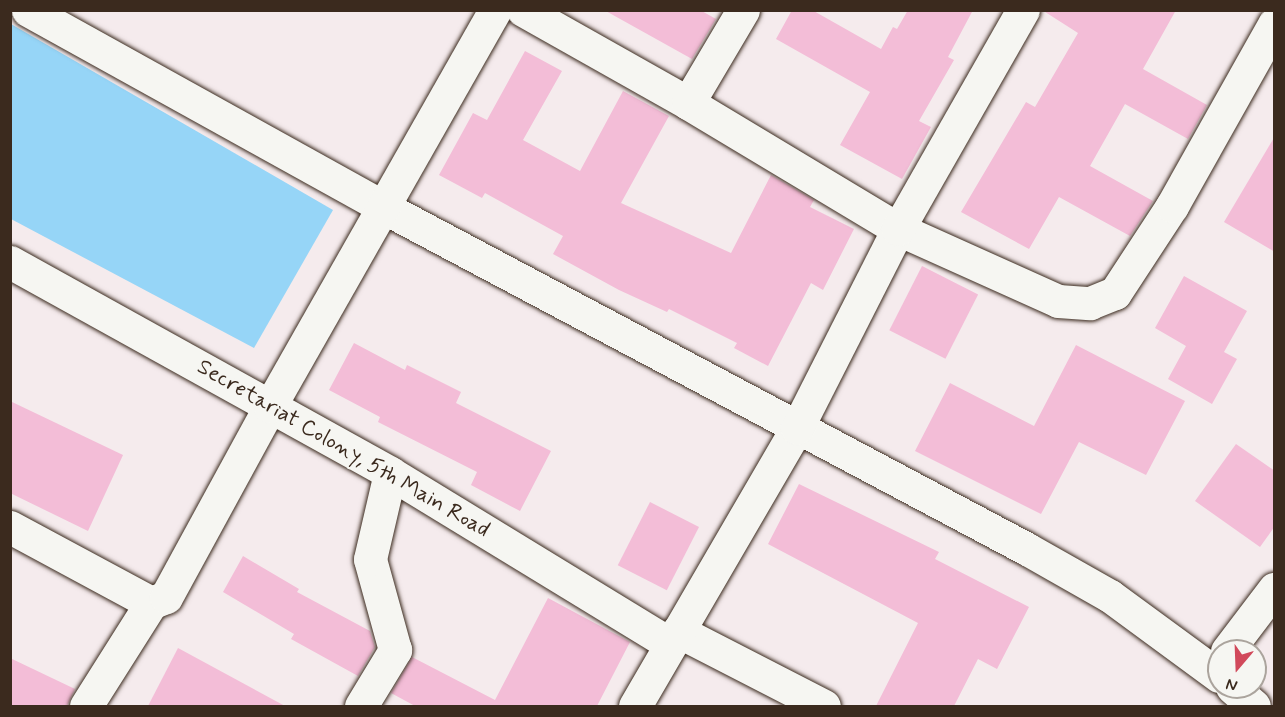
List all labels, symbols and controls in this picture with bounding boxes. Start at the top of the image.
street label: Secretariat Colony, 5th Main Road [192,354,494,544]
north arrow [1207,639,1267,699]
text: N [1223,673,1240,696]

